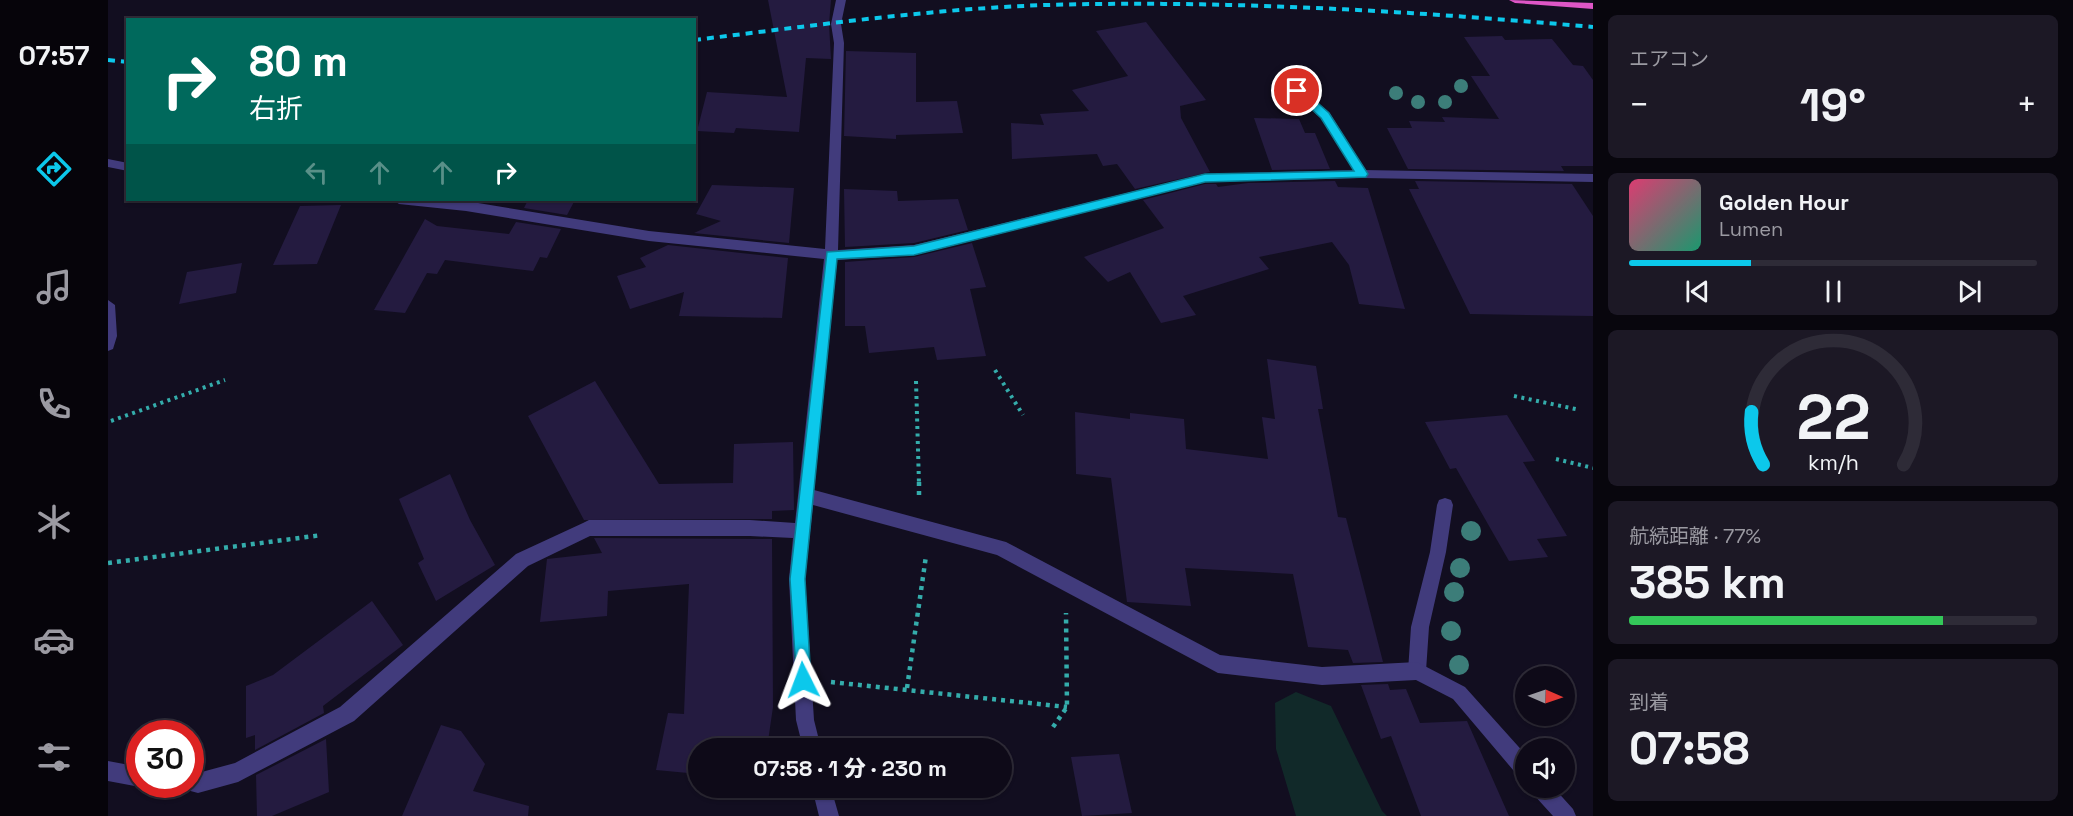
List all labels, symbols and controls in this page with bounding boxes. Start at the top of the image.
text: 80 m [249,35,348,88]
text: 07:57 [19,38,89,73]
icon: right [150,42,228,120]
text: エアコン [1629,46,1709,72]
pin [1271,65,1322,116]
icon: arrive [1280,74,1313,107]
text: 19° [1800,77,1866,134]
text: − [1629,84,1649,126]
text: + [2017,84,2037,126]
text: 右折 [249,91,303,126]
icon: directions [33,148,75,190]
icon: left [300,156,333,189]
icon: ahead [363,156,396,189]
icon: ahead [426,156,459,189]
icon: right [489,156,522,189]
text: Golden Hour [1719,188,1849,216]
text: Lumen [1719,216,1783,242]
icon: music [33,266,75,308]
icon: previous [1681,275,1714,308]
icon: pause [1817,275,1850,308]
icon: next [1953,275,1986,308]
text: 22 [1796,378,1870,457]
icon: phone [33,383,75,425]
text: km/h [1807,449,1859,476]
icon: climate [33,501,75,543]
text: 航続距離 · 77% [1629,523,1761,549]
text: 385 km [1629,554,1786,611]
icon: car [33,619,75,661]
position arrow [771,648,835,712]
north arrow [1515,666,1575,726]
map controls [1515,666,1575,798]
text: 到着 [1629,689,1669,715]
speed limit sign: 30 [126,720,204,798]
text: 07:58 [1629,720,1750,777]
icon: filters [33,736,75,778]
button: sound [1515,738,1575,798]
text: 07:58 · 1 分 · 230 m [753,754,947,782]

